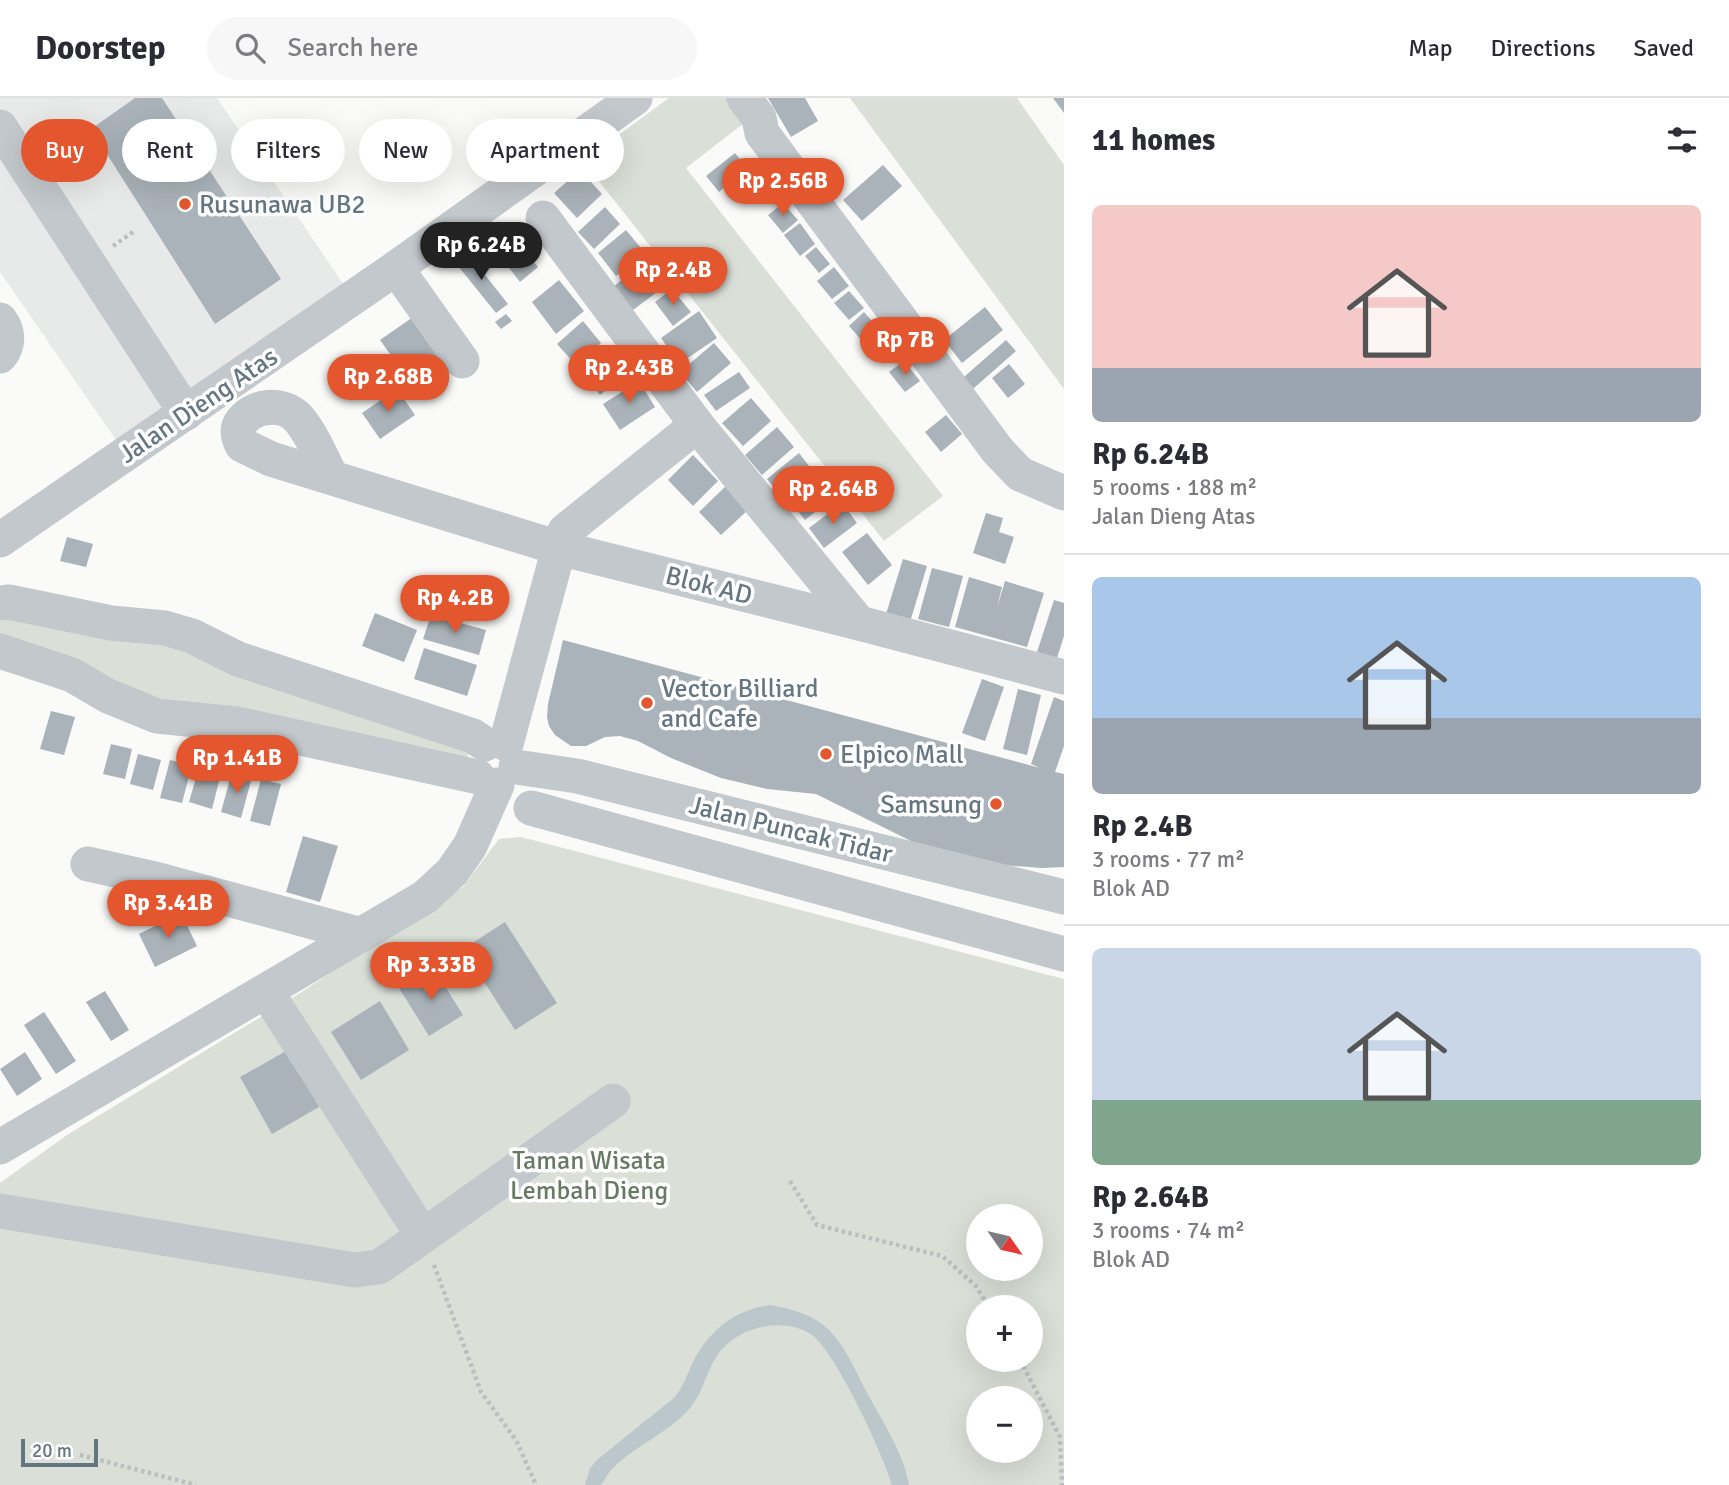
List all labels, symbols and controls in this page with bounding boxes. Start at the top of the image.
search box [207,17,697,80]
text: Doorstep [35,28,165,69]
icon: search [231,29,269,67]
text: Search here [287,32,419,64]
text: Map [1408,33,1453,63]
text: Directions [1491,33,1596,63]
text: Saved [1634,33,1694,63]
chip: Buy [21,119,108,182]
chip: Rent [122,119,217,182]
chip: Filters [231,119,345,182]
chip: New [359,119,452,182]
chip: Apartment [466,119,624,182]
icon: filters [1663,121,1701,159]
text: 11 homes [1092,122,1215,159]
pin: Rp 2.56B [711,158,855,218]
text: Rp 2.56B [738,166,828,195]
place label: Rusunawa UB2 [199,189,366,221]
marker: Rusunawa UB2 [177,196,193,212]
pin: Rp 6.24B [409,222,553,282]
text: Rp 6.24B [436,230,526,259]
pin: Rp 2.4B [608,248,738,307]
icon: home [1334,250,1460,376]
text: Rp 2.4B [634,255,712,284]
pin: Rp 7B [856,317,954,377]
text: Rp 7B [876,325,934,354]
street label: Jalan Dieng Atas [113,341,284,471]
pin: Rp 2.43B [557,345,701,405]
text: Rp 2.43B [584,353,674,382]
pin: Rp 2.68B [316,354,460,414]
text: Rp 2.68B [343,362,433,391]
text: Rp 6.24B [1092,436,1209,473]
pin: Rp 2.64B [761,466,905,526]
text: 5 rooms · 188 m² [1092,473,1257,502]
text: Rp 2.64B [788,474,878,503]
text: Jalan Dieng Atas [1092,502,1255,531]
street label: Blok AD [662,560,755,612]
pin: Rp 4.2B [390,575,520,635]
text: Rp 4.2B [416,583,494,612]
icon: home [1334,622,1460,748]
place label: Vector Billiard and Cafe [661,673,819,735]
marker: Vector Billiard and Cafe [639,695,655,711]
pin: Rp 1.41B [165,736,309,795]
place label: Elpico Mall [840,739,964,771]
text: Rp 1.41B [192,743,282,772]
marker: Elpico Mall [818,746,834,762]
street label: Jalan Puncak Tidar [686,789,896,871]
place label: Samsung [880,789,982,821]
marker: Samsung [988,796,1004,812]
text: Rp 2.4B [1092,808,1193,845]
text: 3 rooms · 77 m² [1092,845,1245,874]
text: Blok AD [1092,874,1170,903]
pin: Rp 3.41B [96,880,240,940]
text: Rp 3.41B [123,888,213,917]
pin: Rp 3.33B [359,942,503,1002]
text: Rp 3.33B [386,950,476,979]
icon: home [1334,993,1460,1119]
park label: Taman Wisata Lembah Dieng [510,1145,668,1207]
text: Rp 2.64B [1092,1179,1209,1216]
north arrow [966,1204,1043,1281]
map controls [966,1204,1043,1463]
text: 3 rooms · 74 m² [1092,1216,1245,1245]
text: Blok AD [1092,1245,1170,1274]
button: + [966,1295,1043,1372]
button: − [966,1386,1043,1463]
scale bar [21,1436,98,1468]
text: 20 m [32,1439,72,1463]

